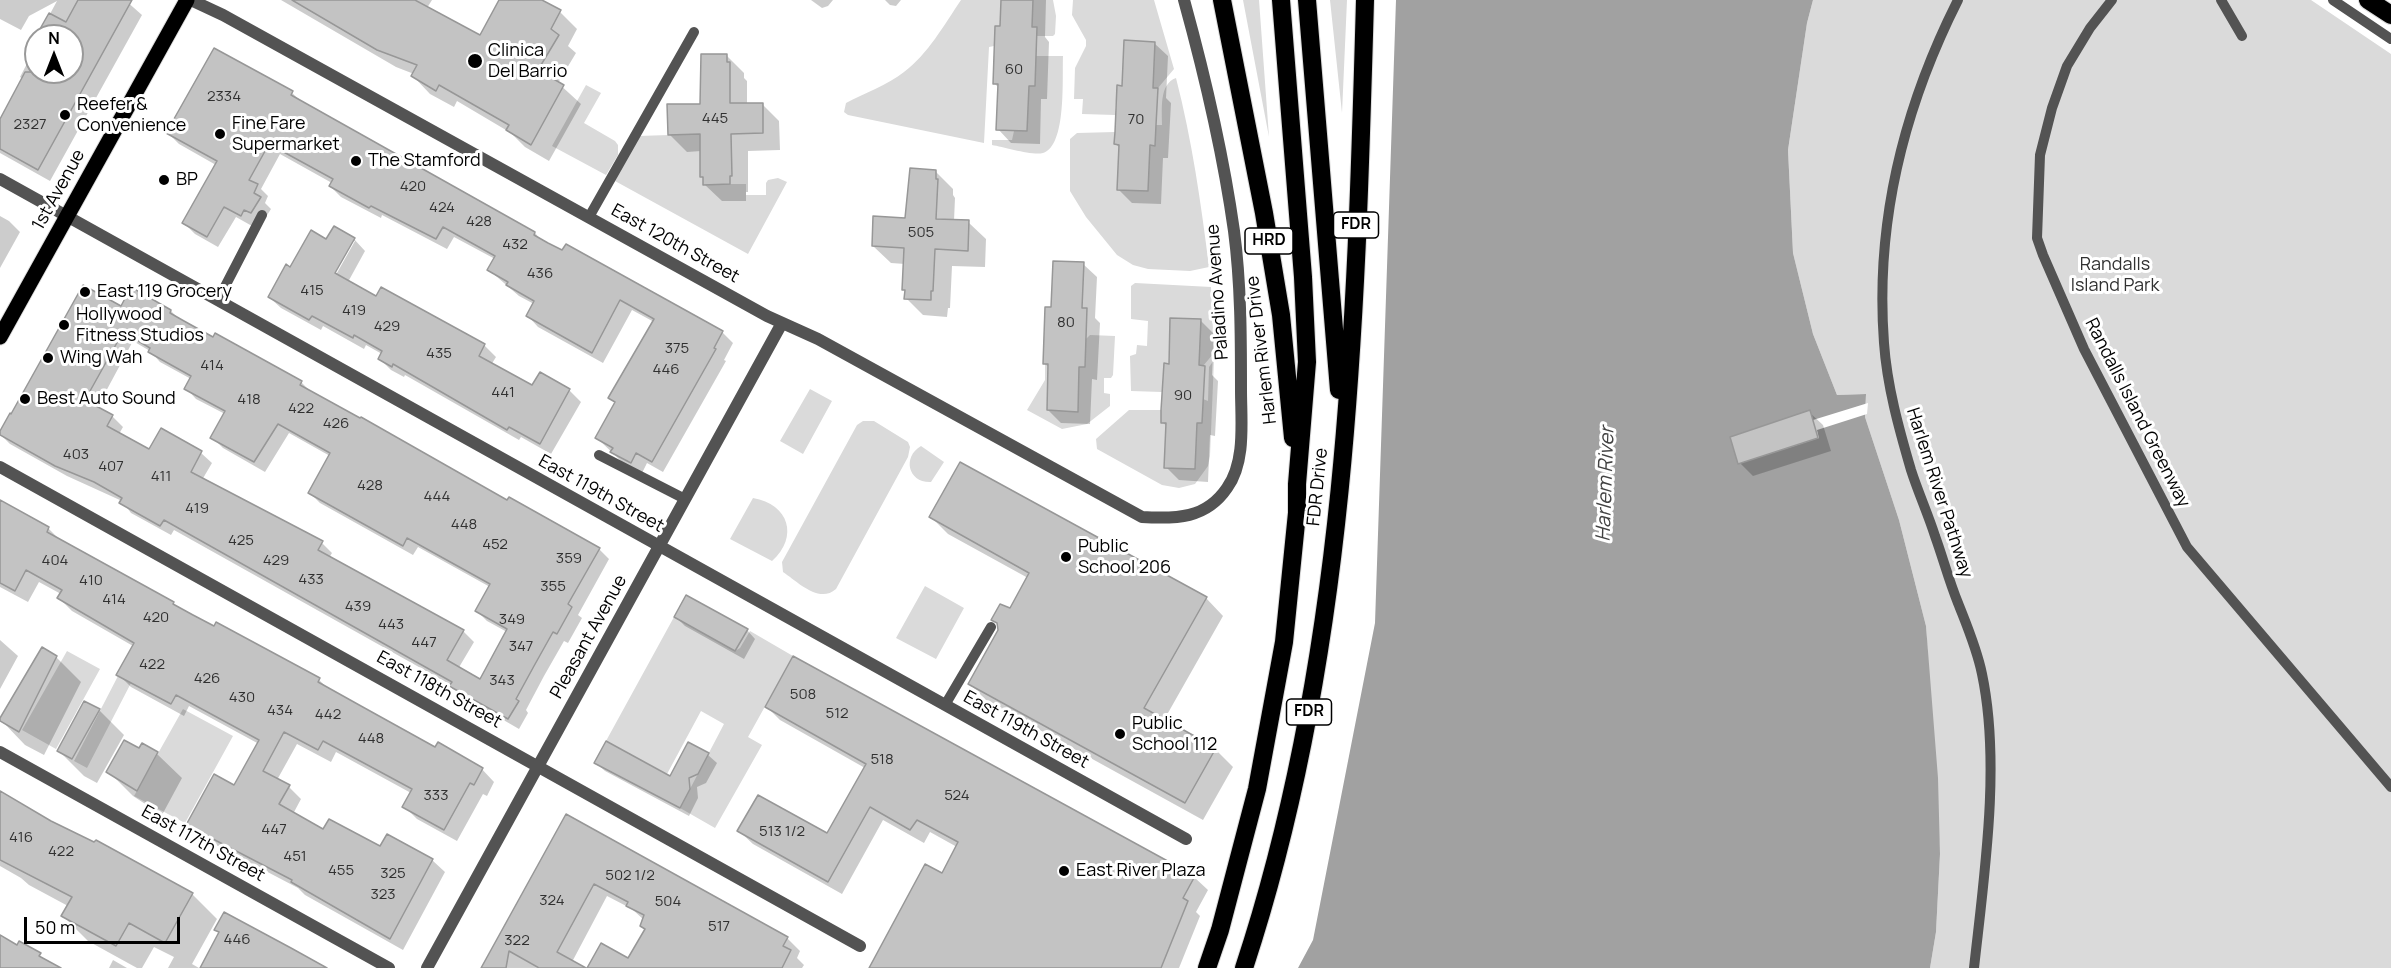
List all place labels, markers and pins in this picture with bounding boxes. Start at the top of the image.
place label: Clinica Del Barrio [488,40,567,82]
marker: Clinica Del Barrio [466,52,484,70]
place label: Reefer & Convenience [77,94,186,136]
marker: Reefer & Convenience [58,108,72,122]
place label: Fine Fare Supermarket [232,113,340,156]
marker: Fine Fare Supermarket [213,127,227,141]
place label: The Stamford [368,150,481,172]
marker: The Stamford [349,154,363,168]
place label: BP [176,169,198,191]
marker: BP [157,173,171,187]
place label: East 119 Grocery [97,281,232,303]
marker: East 119 Grocery [78,285,92,299]
place label: Hollywood Fitness Studios [76,304,204,346]
marker: Hollywood Fitness Studios [57,318,71,332]
place label: Wing Wah [60,347,142,369]
marker: Wing Wah [41,351,55,365]
place label: Best Auto Sound [37,388,176,410]
marker: Best Auto Sound [18,392,32,406]
place label: Public School 206 [1078,536,1171,578]
marker: Public School 206 [1059,550,1073,564]
place label: Public School 112 [1132,713,1217,756]
marker: Public School 112 [1113,727,1127,741]
place label: East River Plaza [1076,860,1206,882]
marker: East River Plaza [1057,864,1071,878]

